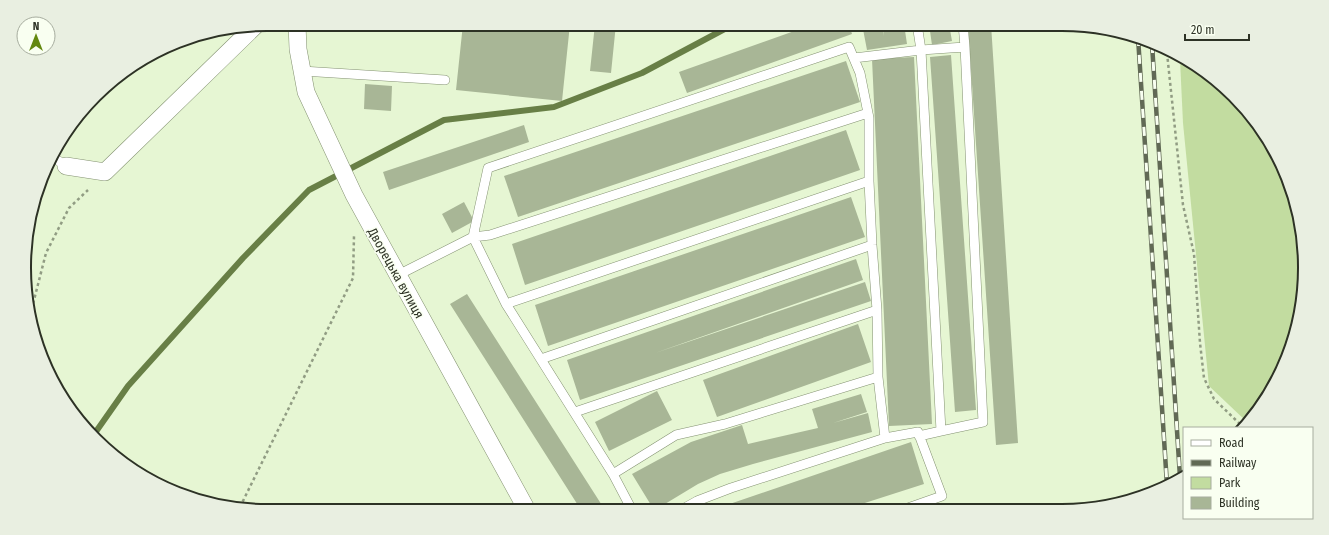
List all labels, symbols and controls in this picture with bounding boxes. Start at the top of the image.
north arrow [16,16,56,56]
scale bar [1185,16,1249,42]
text: N [33,20,39,33]
text: 20 m [1191,23,1215,37]
street label: Дворецька вулиця [364,224,427,321]
legend [1183,427,1313,519]
text: Road [1219,436,1244,450]
text: Railway [1219,456,1257,470]
text: Park [1219,476,1241,490]
text: Building [1219,496,1260,510]

